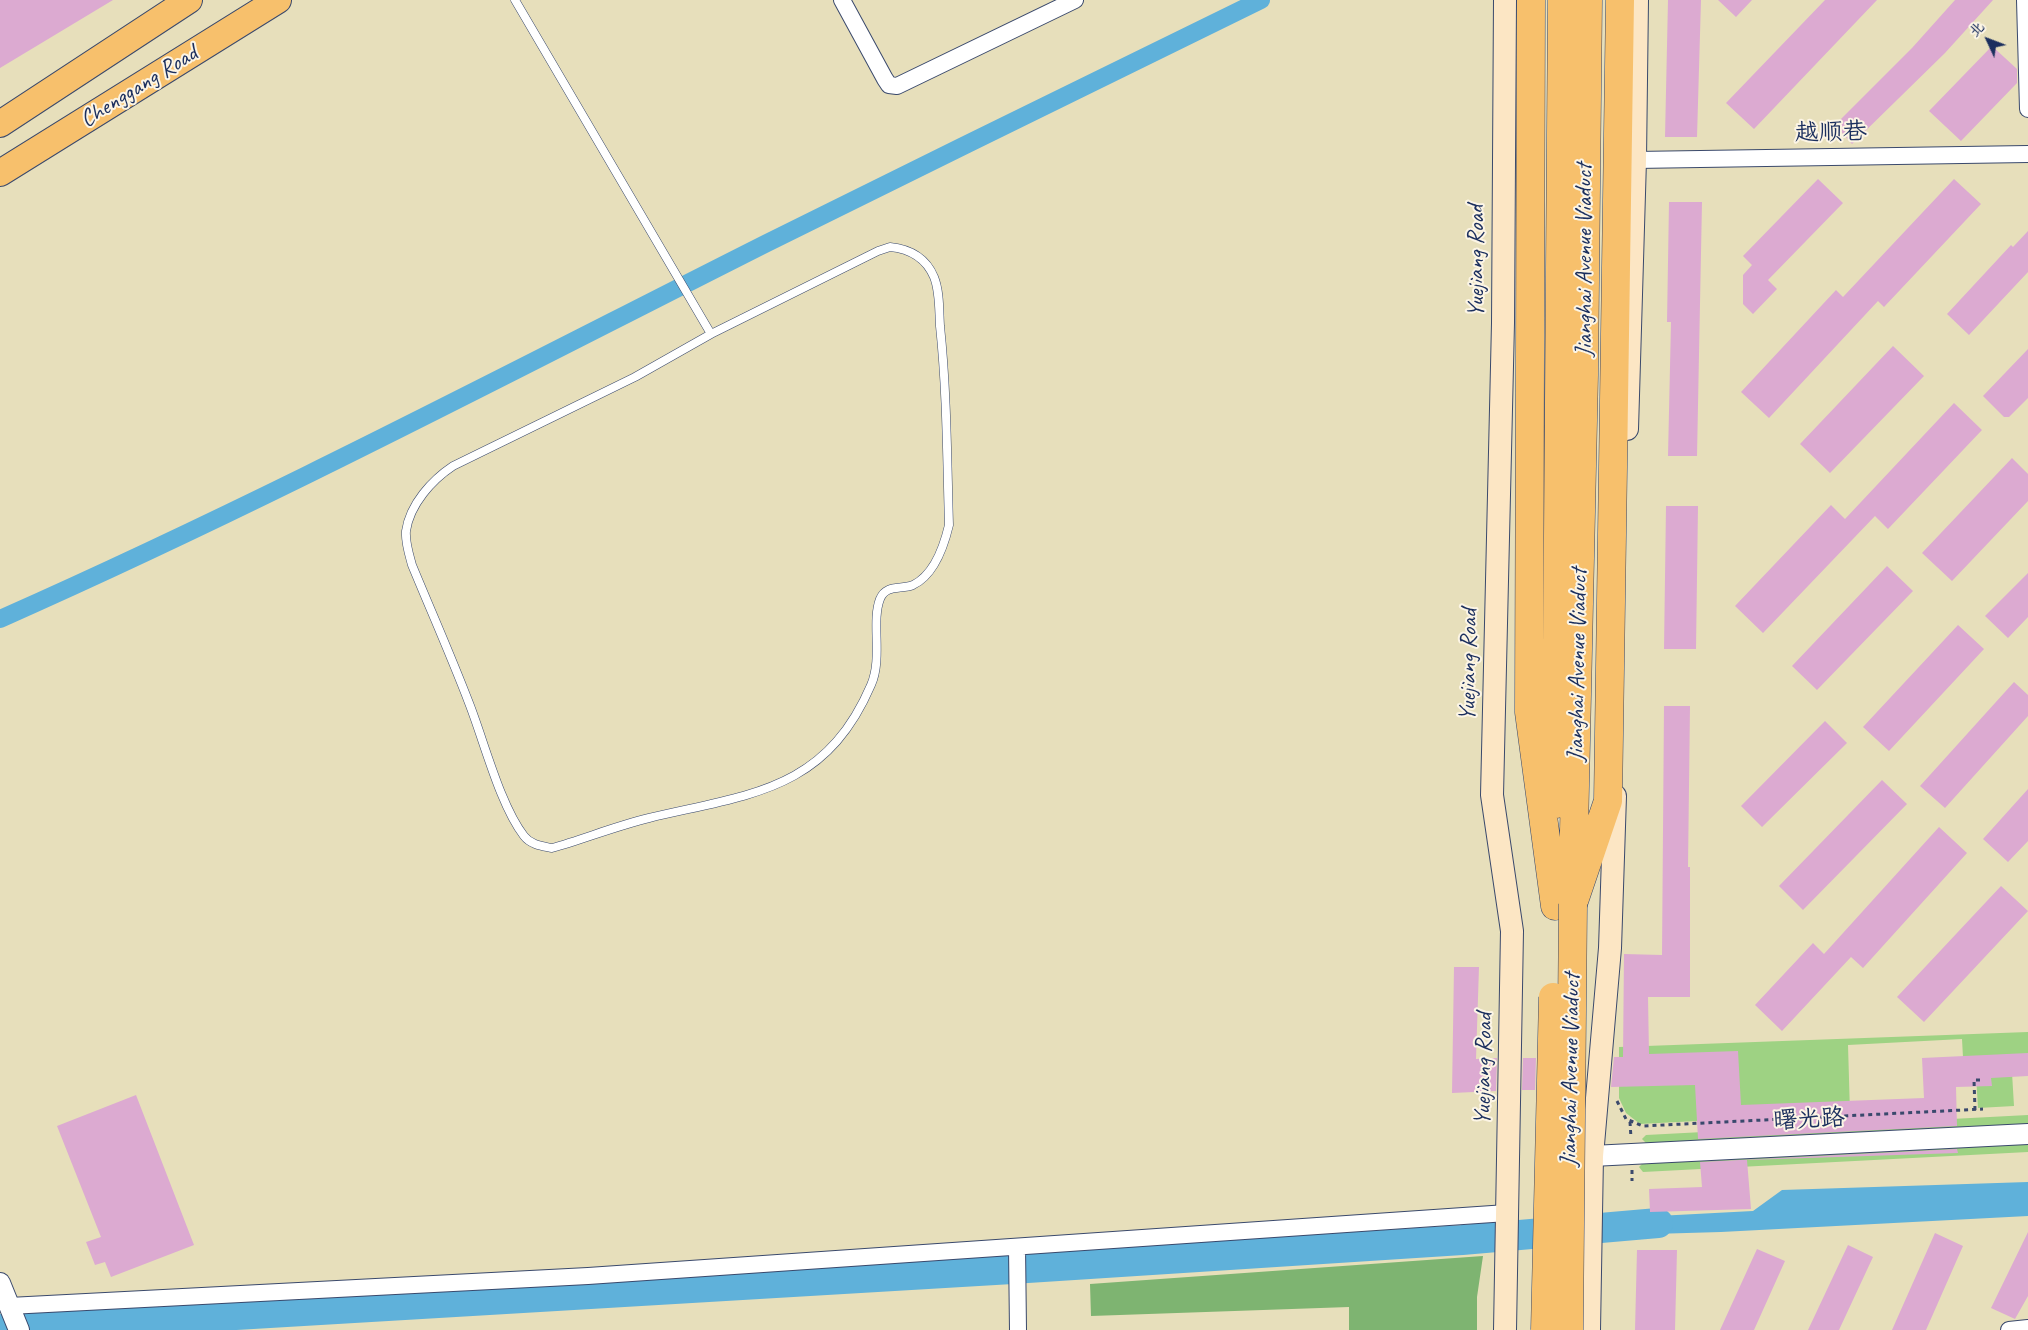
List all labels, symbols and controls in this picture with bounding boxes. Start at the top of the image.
north arrow [1963,15,2013,65]
text: 北 [1966,19,1988,40]
street label: Chenggang Road [75,40,203,134]
street label: 越顺巷 [1795,118,1867,148]
street label: Jianghai Avenue Viaduct [1571,163,1599,357]
street label: Yuejiang Road [1463,205,1491,317]
street label: Jianghai Avenue Viaduct [1562,568,1594,762]
street label: Yuejiang Road [1454,609,1484,721]
street label: Jianghai Avenue Viaduct [1555,973,1587,1167]
street label: Yuejiang Road [1469,1013,1499,1125]
street label: 曙光路 [1772,1104,1846,1136]

